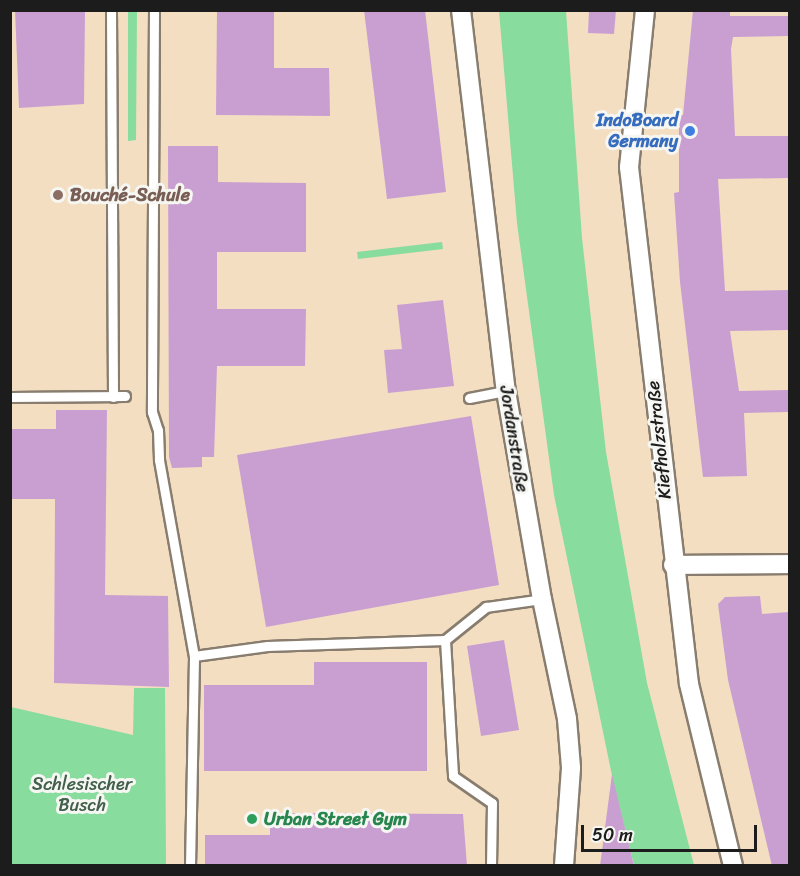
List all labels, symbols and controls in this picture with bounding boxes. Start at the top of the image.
place label: IndoBoard Germany [596,110,678,152]
marker: IndoBoard Germany [683,124,697,138]
place label: Bouché-Schule [70,184,190,206]
marker: Bouché-Schule [51,188,65,202]
street label: Kiefholzstraße [642,380,676,500]
street label: Jordanstraße [495,384,533,494]
park label: Schlesischer Busch [32,774,132,816]
place label: Urban Street Gym [264,808,408,830]
marker: Urban Street Gym [245,812,259,826]
scale bar [584,813,760,851]
text: 50 m [592,819,633,851]

